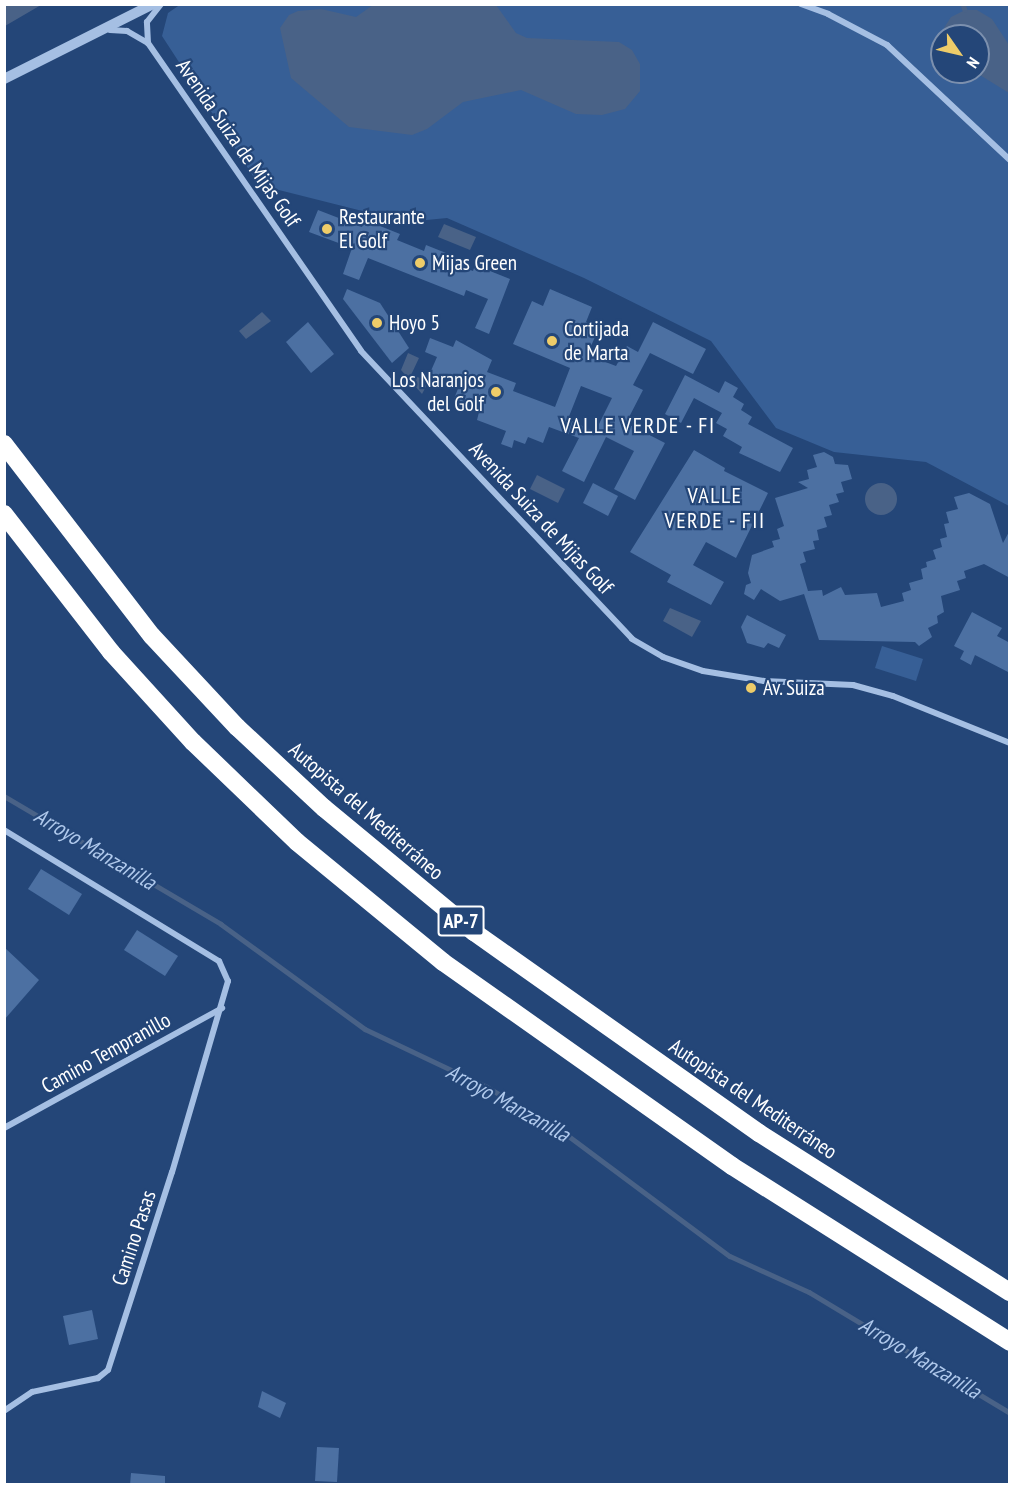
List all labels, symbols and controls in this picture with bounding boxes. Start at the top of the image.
north arrow [930,24,990,84]
street label: Avenida Suiza de Mijas Golf [171,54,305,232]
text: N [963,54,984,72]
place label: Restaurante El Golf [339,204,425,254]
marker: Restaurante El Golf [320,222,334,236]
place label: Mijas Green [432,250,517,276]
marker: Mijas Green [413,256,427,270]
place label: Hoyo 5 [389,310,440,336]
marker: Hoyo 5 [370,316,384,330]
place label: Cortijada de Marta [564,316,629,366]
marker: Cortijada de Marta [545,334,559,348]
place label: Los Naranjos del Golf [392,367,484,417]
marker: Los Naranjos del Golf [489,385,503,399]
district label: VALLE VERDE - FI [559,413,717,439]
street label: Avenida Suiza de Mijas Golf [464,437,618,599]
district label: VALLE VERDE - FII [664,482,766,534]
place label: Av. Suiza [763,675,826,701]
marker: Av. Suiza [744,681,758,695]
street label: Autopista del Mediterráneo [283,737,449,885]
water label: Arroyo Manzanilla [30,802,160,896]
road number: AP-7 [437,904,485,938]
street label: Camino Tempranillo [37,1007,175,1099]
street label: Autopista del Mediterráneo [664,1033,842,1165]
water label: Arroyo Manzanilla [442,1058,574,1148]
street label: Camino Pasas [107,1187,161,1289]
water label: Arroyo Manzanilla [855,1311,985,1405]

